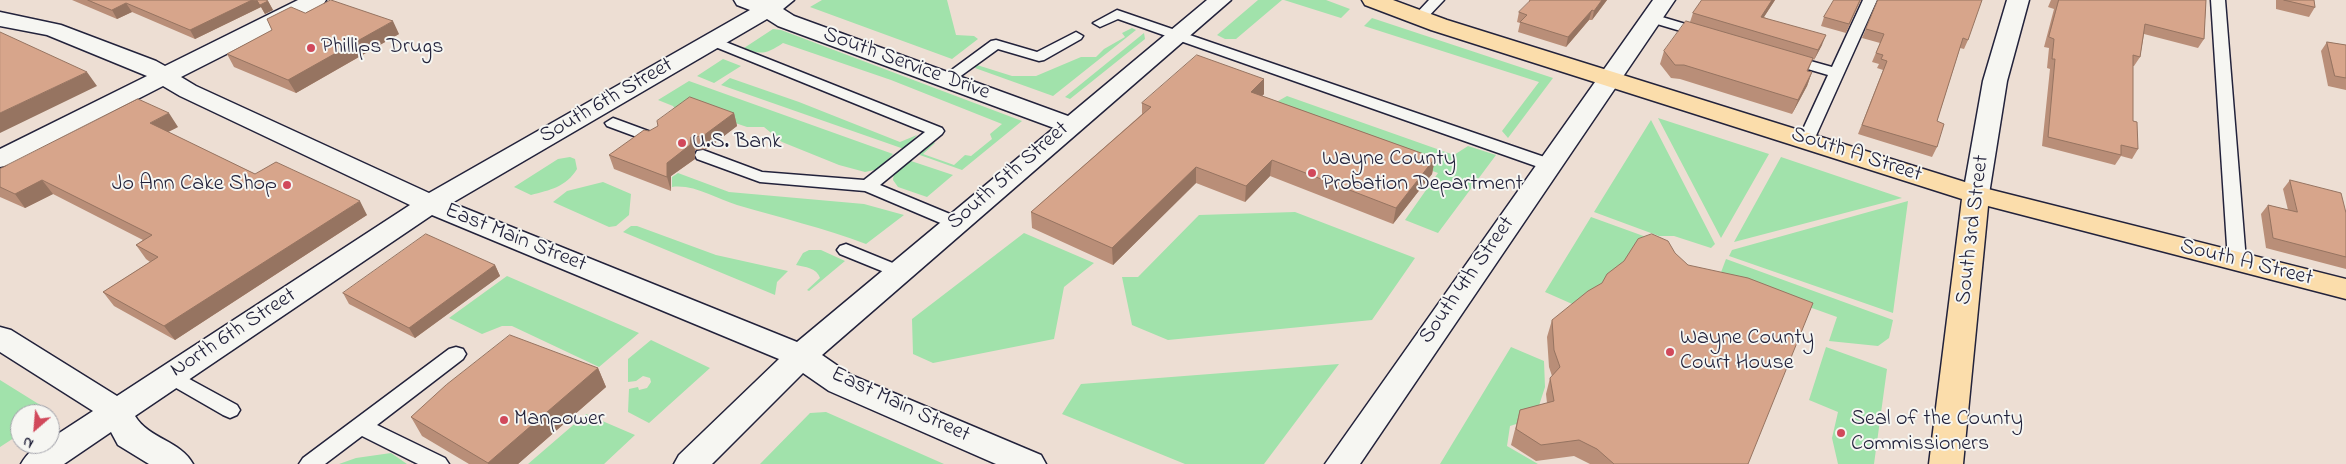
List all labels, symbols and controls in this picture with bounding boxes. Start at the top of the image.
street label: South Service Drive [819,23,993,107]
place label: Phillips Drugs [321,35,443,61]
marker: Phillips Drugs [305,42,317,54]
street label: South 6th Street [535,53,679,151]
street label: South 5th Street [943,117,1075,237]
street label: South A Street [1787,122,1925,190]
place label: U.S. Bank [692,130,782,156]
marker: U.S. Bank [676,137,688,149]
place label: Wayne County Probation Department [1322,147,1523,198]
street label: South 3rd Street [1952,154,1996,306]
marker: Wayne County Probation Department [1306,167,1318,179]
place label: Jo Ann Cake Shop [112,172,277,198]
marker: Jo Ann Cake Shop [281,179,293,191]
street label: East Main Street [440,199,590,279]
street label: South 4th Street [1414,212,1522,350]
street label: South A Street [2177,235,2315,293]
street label: North 6th Street [166,283,302,385]
place label: Wayne County Court House [1680,326,1814,378]
marker: Wayne County Court House [1664,346,1676,358]
street label: East Main Street [826,362,974,450]
north arrow [10,404,60,454]
place label: Manpower [514,407,605,433]
place label: Seal of the County Commissioners [1851,407,2023,458]
marker: Manpower [498,414,510,426]
marker: Seal of the County Commissioners [1835,427,1847,439]
text: N [19,430,37,453]

